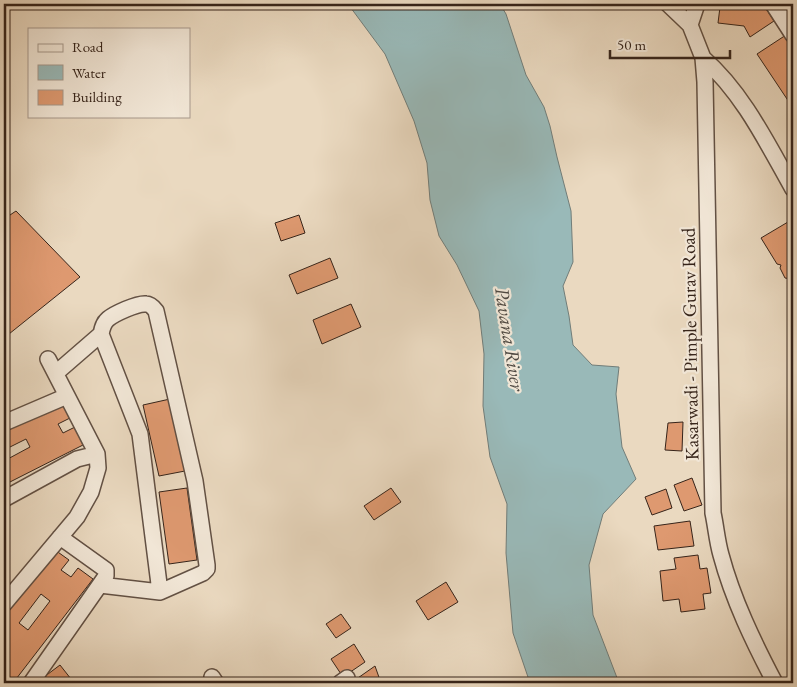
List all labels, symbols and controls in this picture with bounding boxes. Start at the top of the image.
legend [28,28,190,118]
scale bar [610,28,730,60]
text: 50 m [617,35,646,54]
text: Road [72,37,104,56]
text: Water [72,63,106,82]
text: Building [72,87,122,106]
street label: Kasarwadi - Pimple Gurav Road [675,227,705,460]
water label: Pavana River [489,285,531,394]

